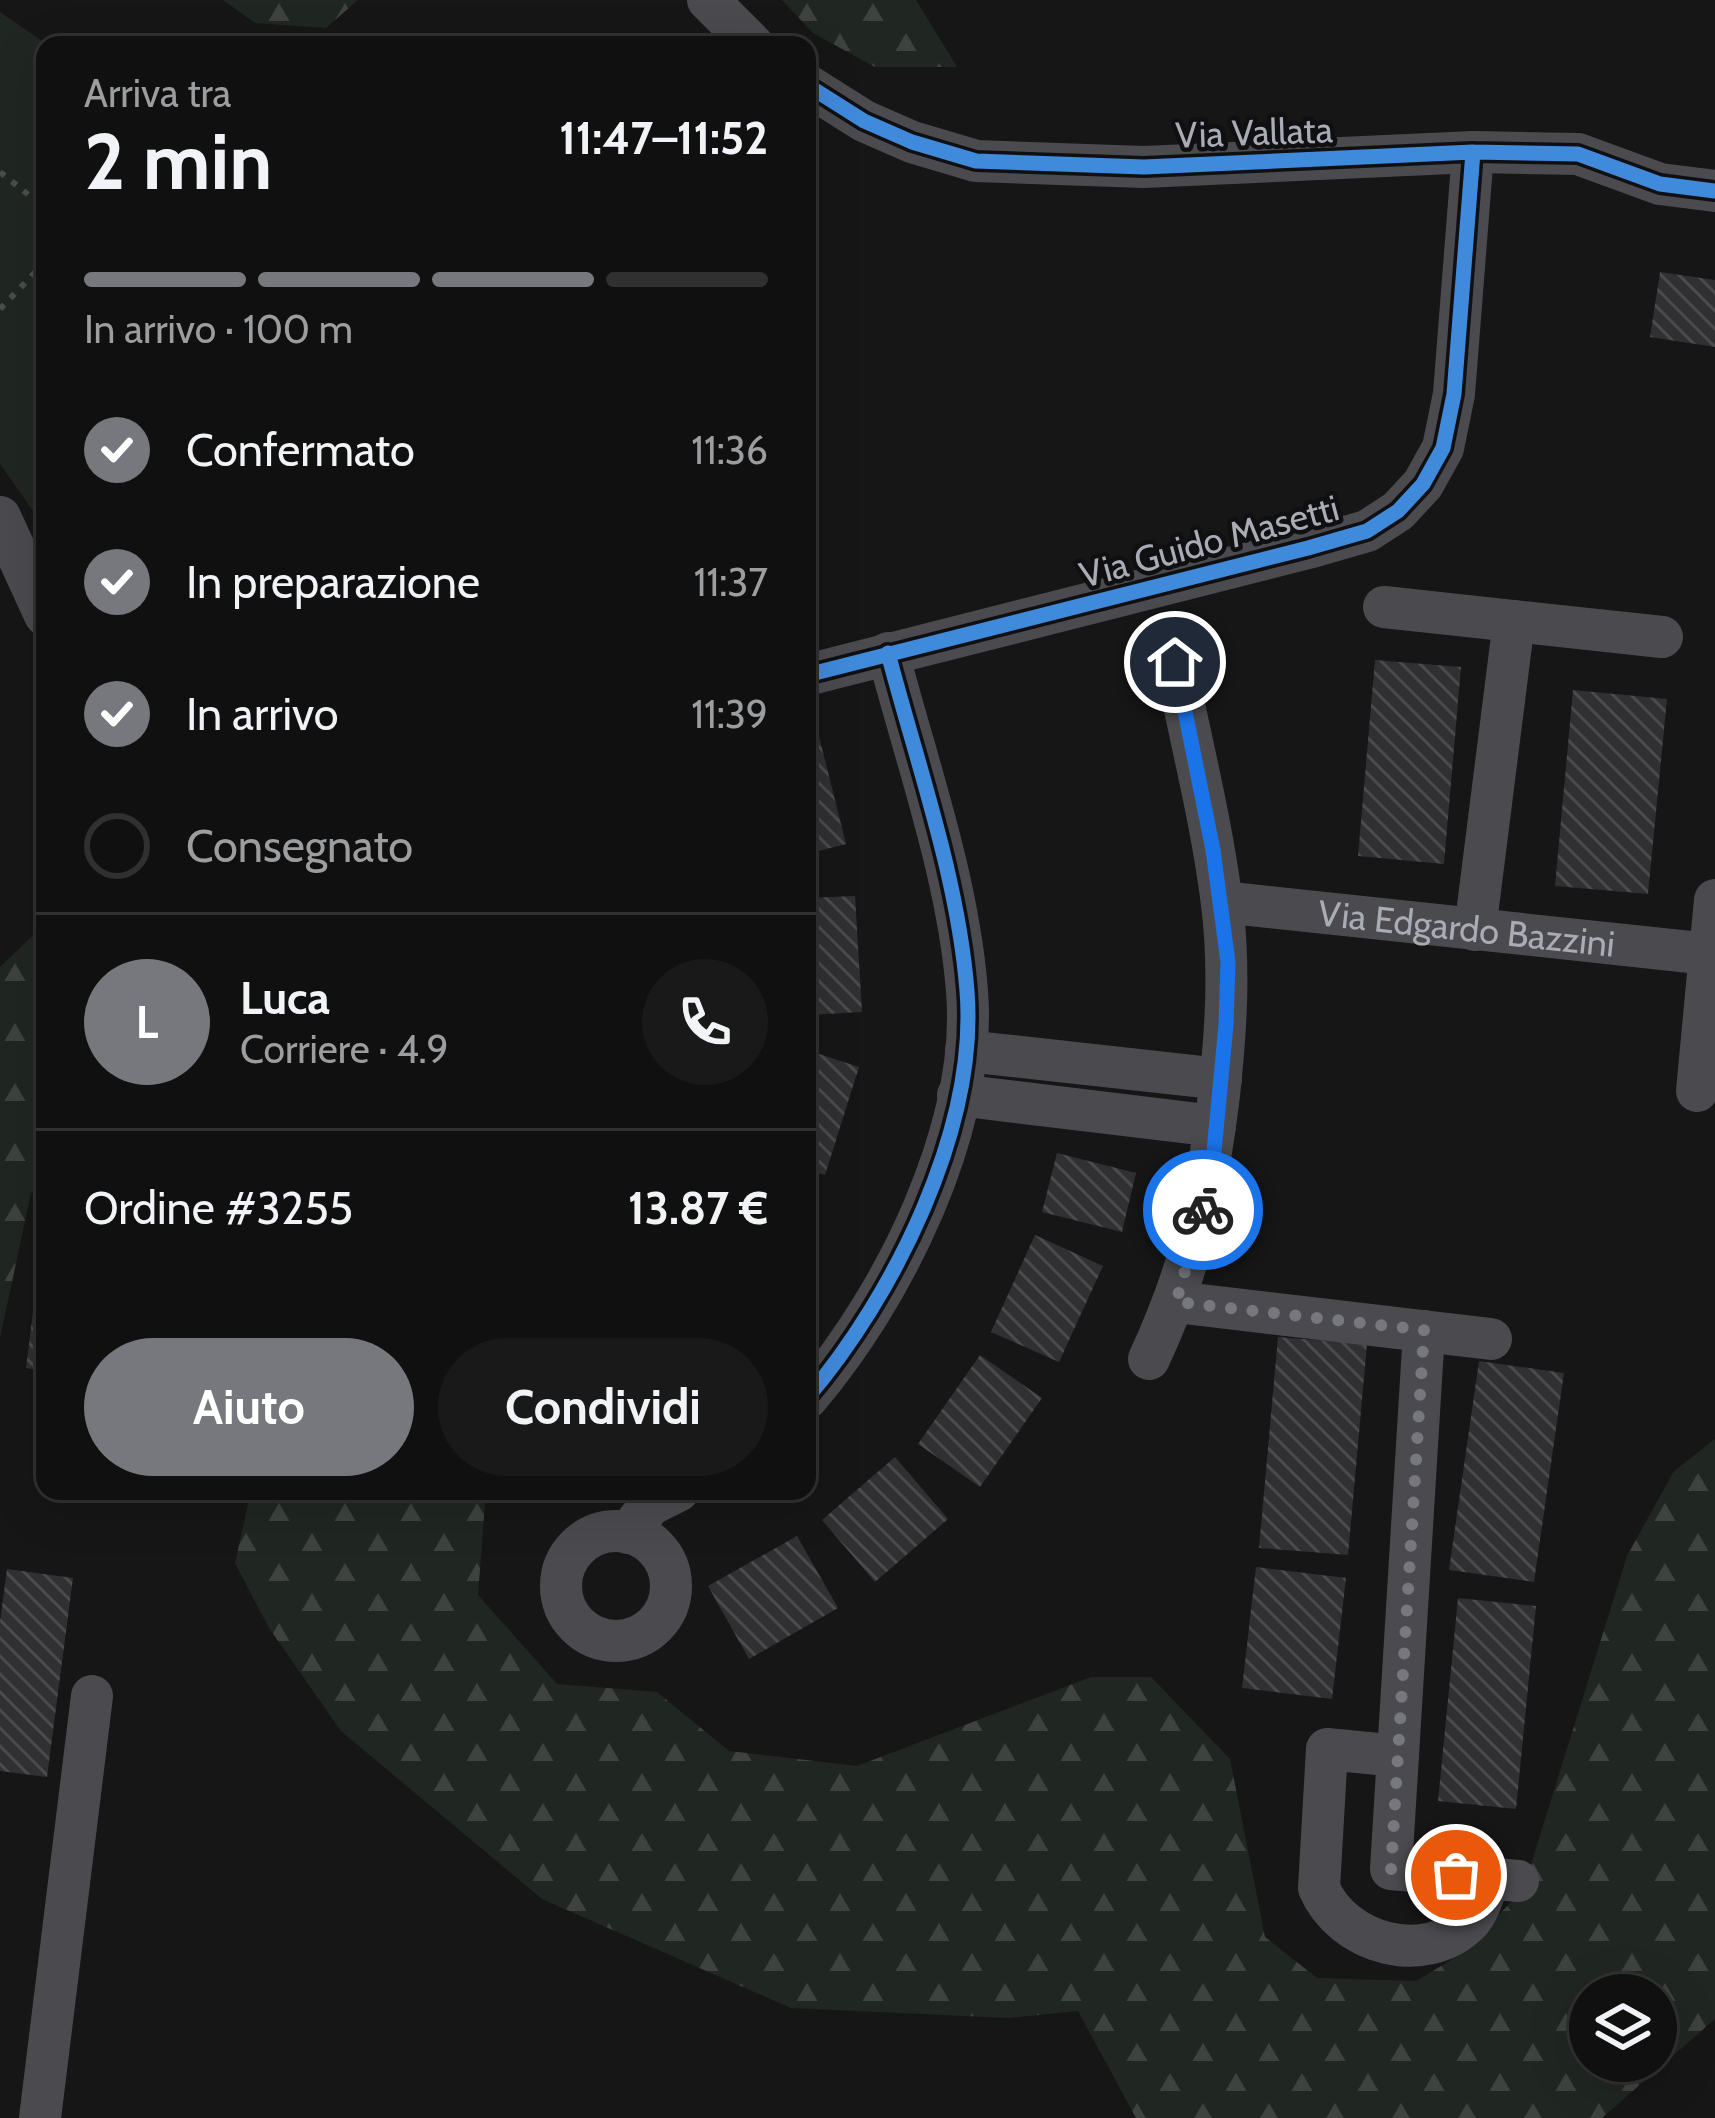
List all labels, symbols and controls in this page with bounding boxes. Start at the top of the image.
text: Arriva tra [84,69,231,117]
street label: Via Vallata [1174,107,1334,157]
text: 11:47–11:52 [559,111,768,165]
text: 2 min [84,114,272,209]
text: In arrivo · 100 m [84,305,353,353]
icon: check [84,417,150,483]
text: Confermato [186,423,415,477]
text: 11:36 [691,426,768,474]
street label: Via Guido Masetti [1075,485,1343,597]
icon: check [84,549,150,615]
text: In preparazione [186,555,480,609]
text: 11:37 [694,558,768,606]
pin [1124,611,1226,713]
icon: home [1142,629,1208,695]
icon: check [84,681,150,747]
text: In arrivo [186,687,338,741]
text: 11:39 [691,690,768,738]
text: Consegnato [186,819,413,873]
street label: Via Edgardo Bazzini [1316,890,1617,966]
button: phone [642,959,768,1085]
text: Luca [240,971,330,1025]
text: L [136,995,158,1049]
text: Corriere · 4.9 [240,1025,449,1073]
courier [1143,1150,1263,1270]
icon: bike [1170,1177,1236,1243]
text: Ordine #3255 [84,1181,353,1235]
text: 13.87 € [628,1181,768,1235]
button: Aiuto [84,1338,414,1476]
button: Condividi [438,1338,768,1476]
pin [1405,1824,1507,1926]
icon: bag [1423,1842,1489,1908]
map controls [1569,1974,1677,2082]
button: layers [1569,1974,1677,2082]

